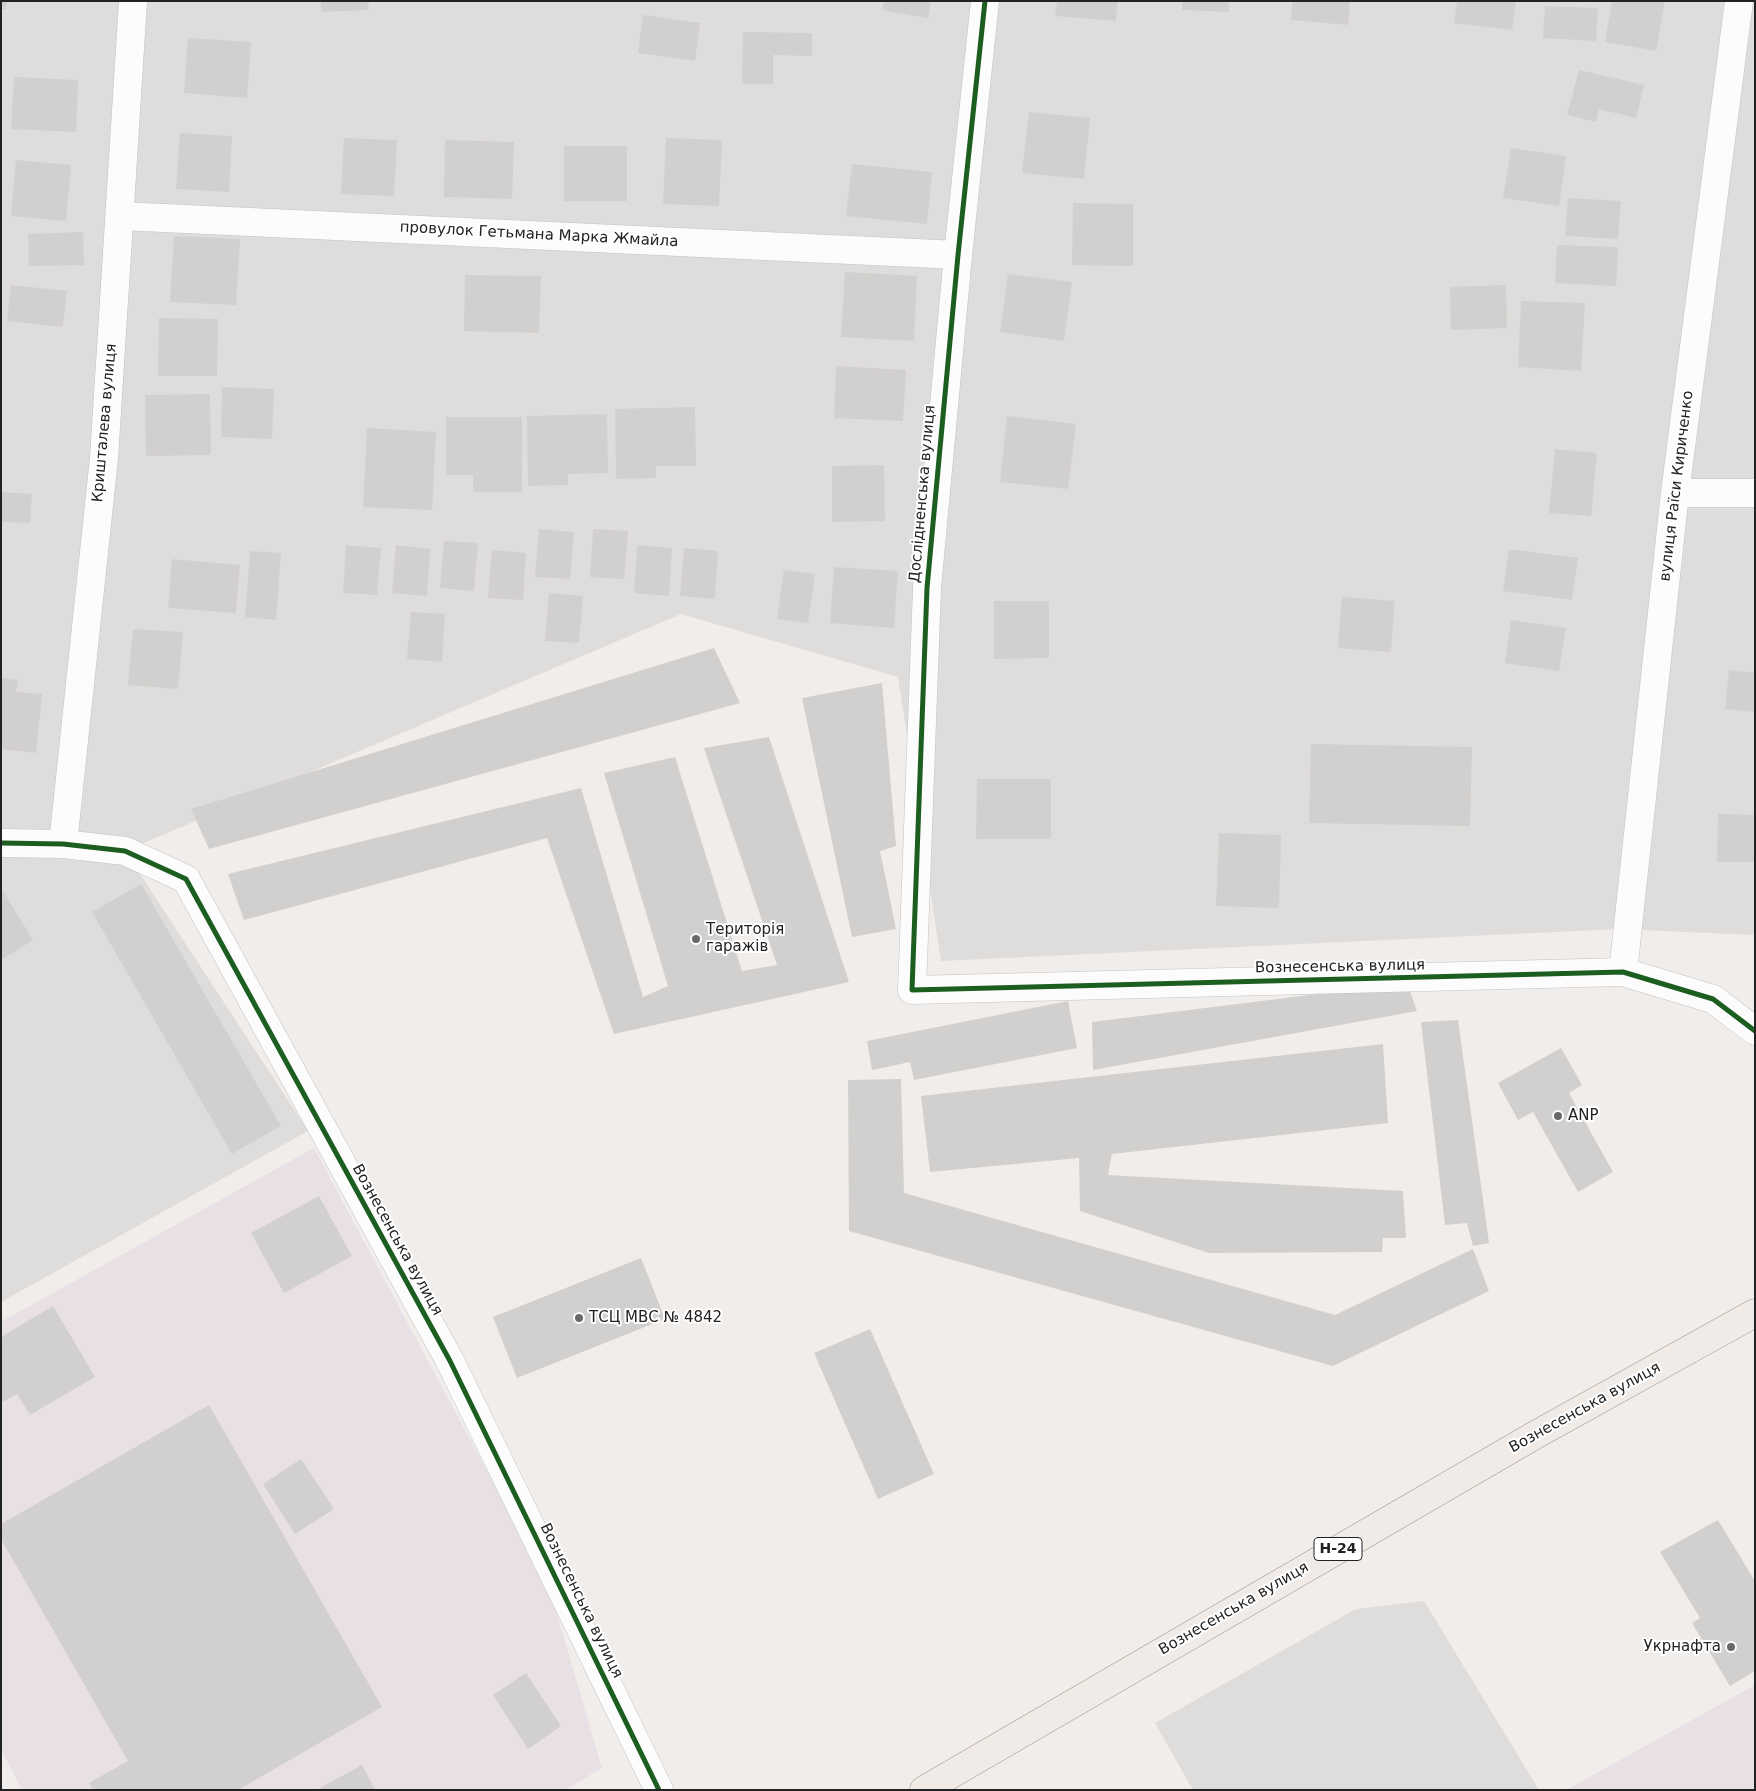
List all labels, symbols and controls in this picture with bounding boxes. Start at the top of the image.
street label: провулок Гетьмана Марка Жмайла [399,219,679,251]
street label: Кришталева вулиця [89,343,121,503]
street label: вулиця Раїси Кириченко [1656,390,1698,582]
street label: Дослідненська вулиця [906,404,940,584]
place label: Територія гаражів [706,921,784,956]
marker: Територія гаражів [690,933,702,945]
street label: Вознесенська вулиця [1255,957,1425,977]
place label: ANP [1568,1107,1599,1125]
marker: ANP [1552,1110,1564,1122]
street label: Вознесенська вулиця [348,1161,446,1319]
place label: ТСЦ МВС № 4842 [589,1309,722,1327]
marker: ТСЦ МВС № 4842 [573,1312,585,1324]
street label: Вознесенська вулиця [1506,1359,1664,1457]
street label: Вознесенська вулиця [536,1521,626,1681]
road number: Н-24 [1314,1538,1362,1560]
street label: Вознесенська вулиця [1156,1559,1312,1659]
place label: Укрнафта [1644,1638,1721,1656]
marker: Укрнафта [1725,1641,1737,1653]

